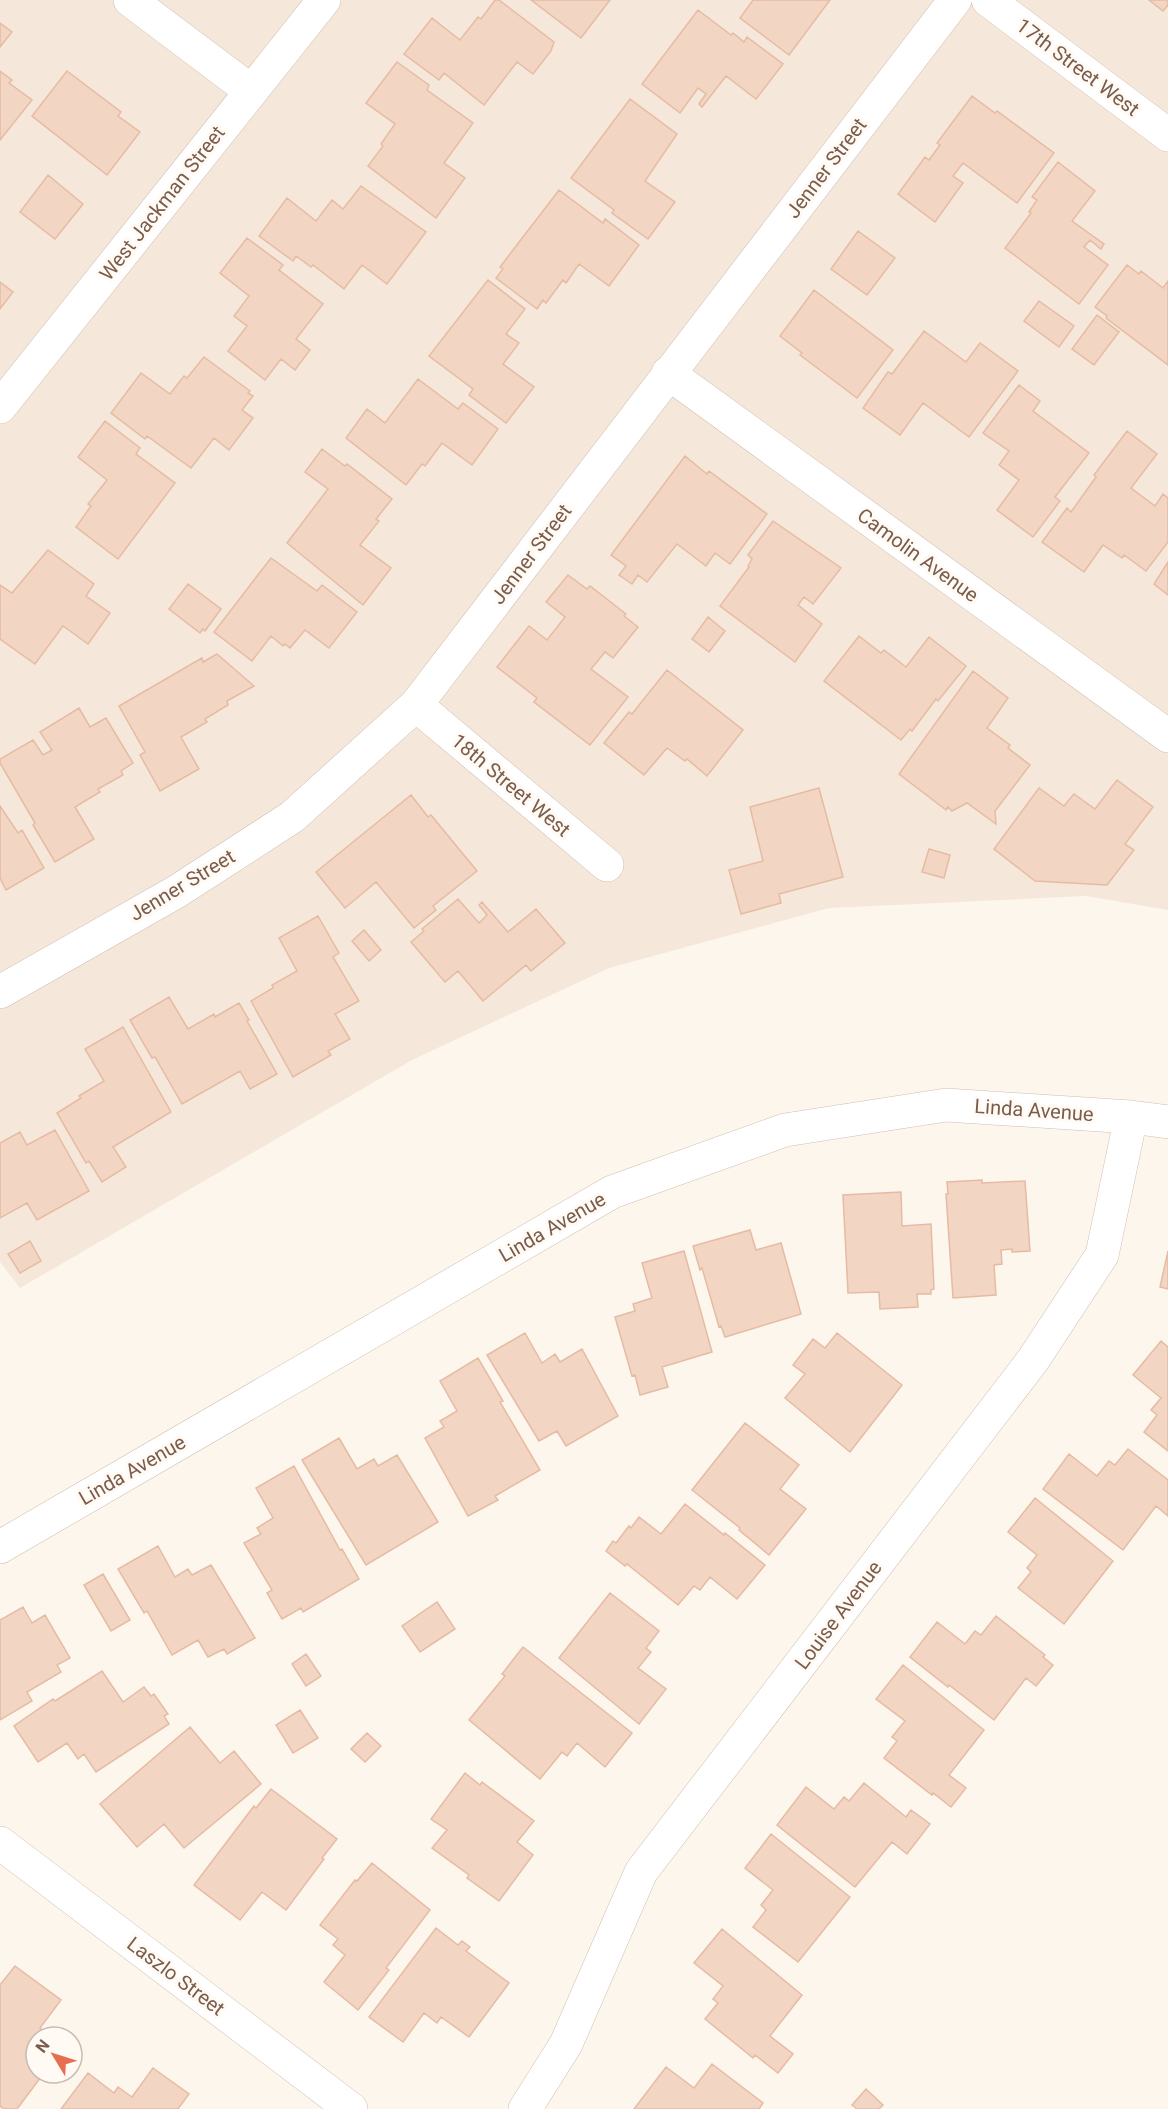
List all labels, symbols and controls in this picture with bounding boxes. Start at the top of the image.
street label: 17th Street West [1012,13,1144,121]
street label: Jenner Street [781,113,871,223]
street label: West Jackman Street [94,121,230,285]
street label: Jenner Street [486,499,576,609]
street label: Camolin Avenue [853,503,983,607]
street label: 18th Street West [447,728,575,842]
street label: Jenner Street [125,844,239,926]
street label: Linda Avenue [974,1094,1094,1126]
street label: Linda Avenue [494,1187,610,1267]
street label: Linda Avenue [74,1430,190,1510]
street label: Louise Avenue [789,1556,887,1674]
street label: Laszlo Street [123,1932,229,2020]
north arrow [24,2025,84,2085]
text: N [32,2036,54,2056]

